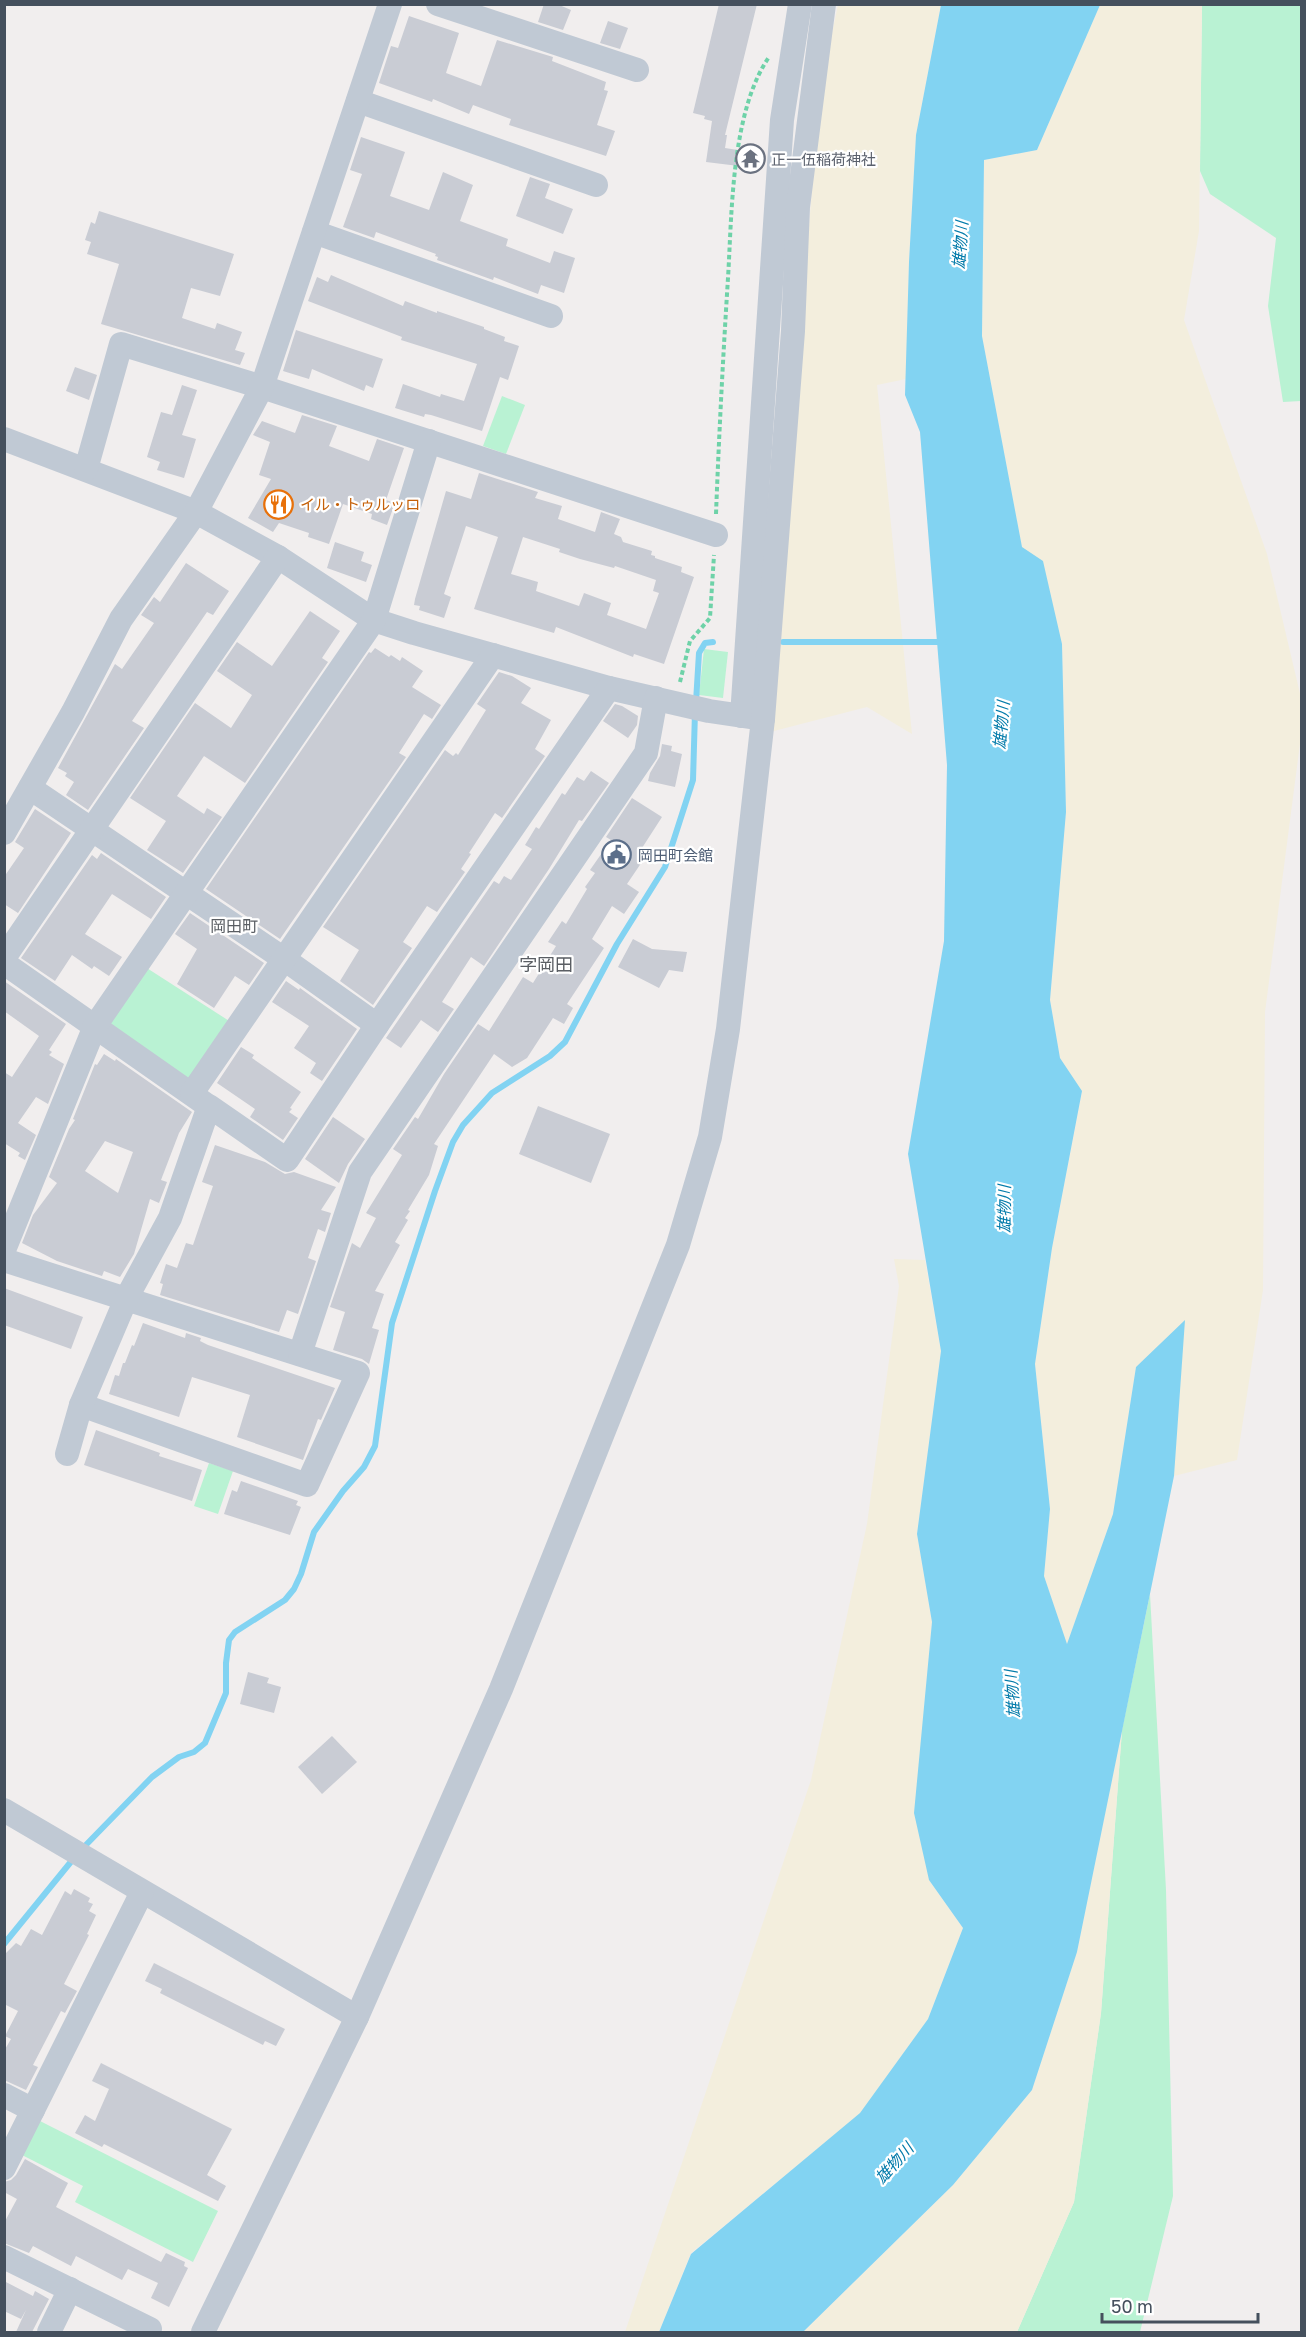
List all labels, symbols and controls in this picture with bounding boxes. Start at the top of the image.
temple icon: 正一伍稲荷神社 [734,143,766,175]
place label: 正一伍稲荷神社 [771,150,876,168]
water label: 雄物川 [948,218,972,270]
restaurant icon: イル・トゥルッロ [263,488,295,520]
place label: イル・トゥルッロ [300,495,420,513]
water label: 雄物川 [989,698,1013,750]
public building icon: 岡田町会館 [601,839,633,871]
place label: 岡田町会館 [638,846,713,864]
district label: 岡田町 [210,916,258,936]
district label: 字岡田 [519,953,573,975]
water label: 雄物川 [994,1183,1014,1233]
water label: 雄物川 [1000,1667,1024,1719]
water label: 雄物川 [871,2137,919,2188]
scale bar [1102,2286,1258,2324]
text: 50 m [1111,2295,1153,2317]

